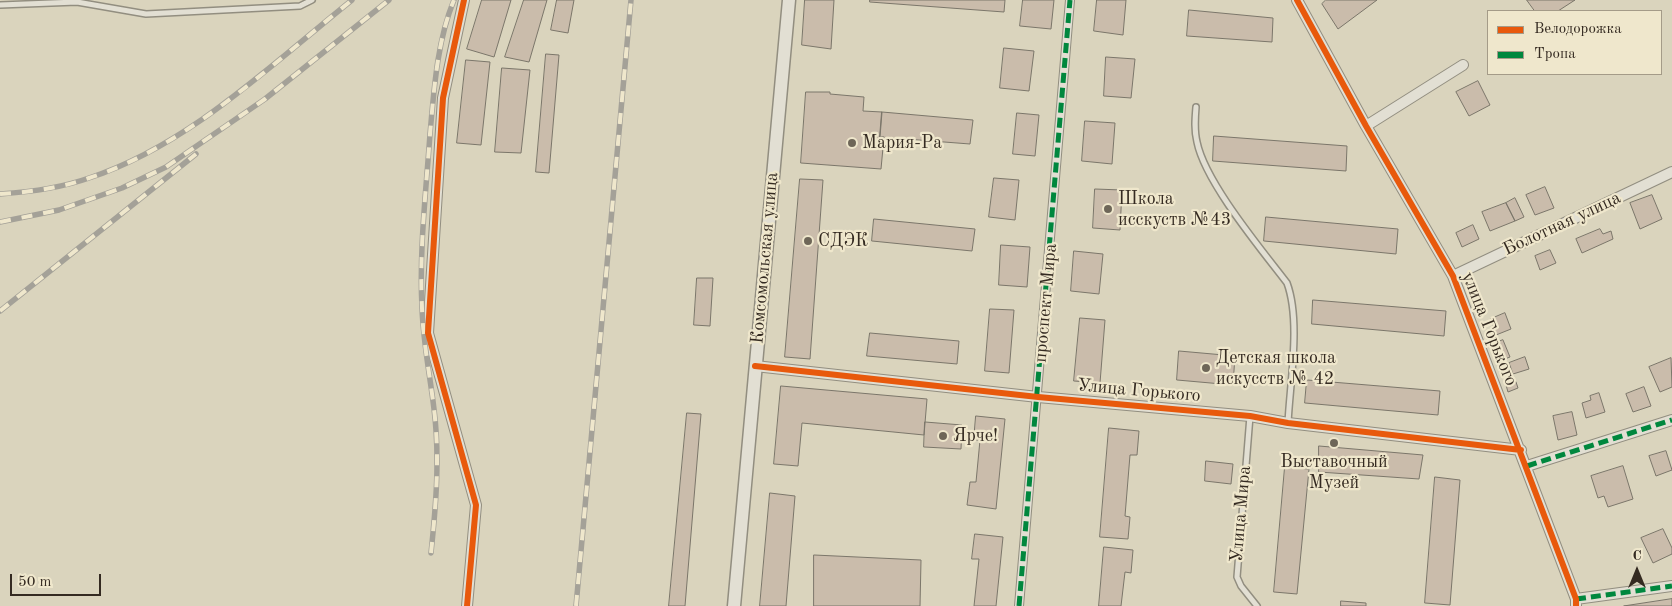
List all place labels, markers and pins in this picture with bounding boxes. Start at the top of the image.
place label: Мария-Ра [862,132,942,154]
marker: Мария-Ра [846,137,858,149]
place label: Школа исскуств №43 [1118,188,1231,230]
marker: Школа исскуств №43 [1102,203,1114,215]
place label: СДЭК [818,230,868,252]
marker: СДЭК [802,235,814,247]
place label: Детская школа искусств № 42 [1216,347,1336,389]
marker: Детская школа искусств № 42 [1200,362,1212,374]
place label: Ярче! [953,425,998,447]
marker: Ярче! [937,430,949,442]
marker: Выставочный Музей [1328,437,1340,449]
place label: Выставочный Музей [1280,451,1388,494]

